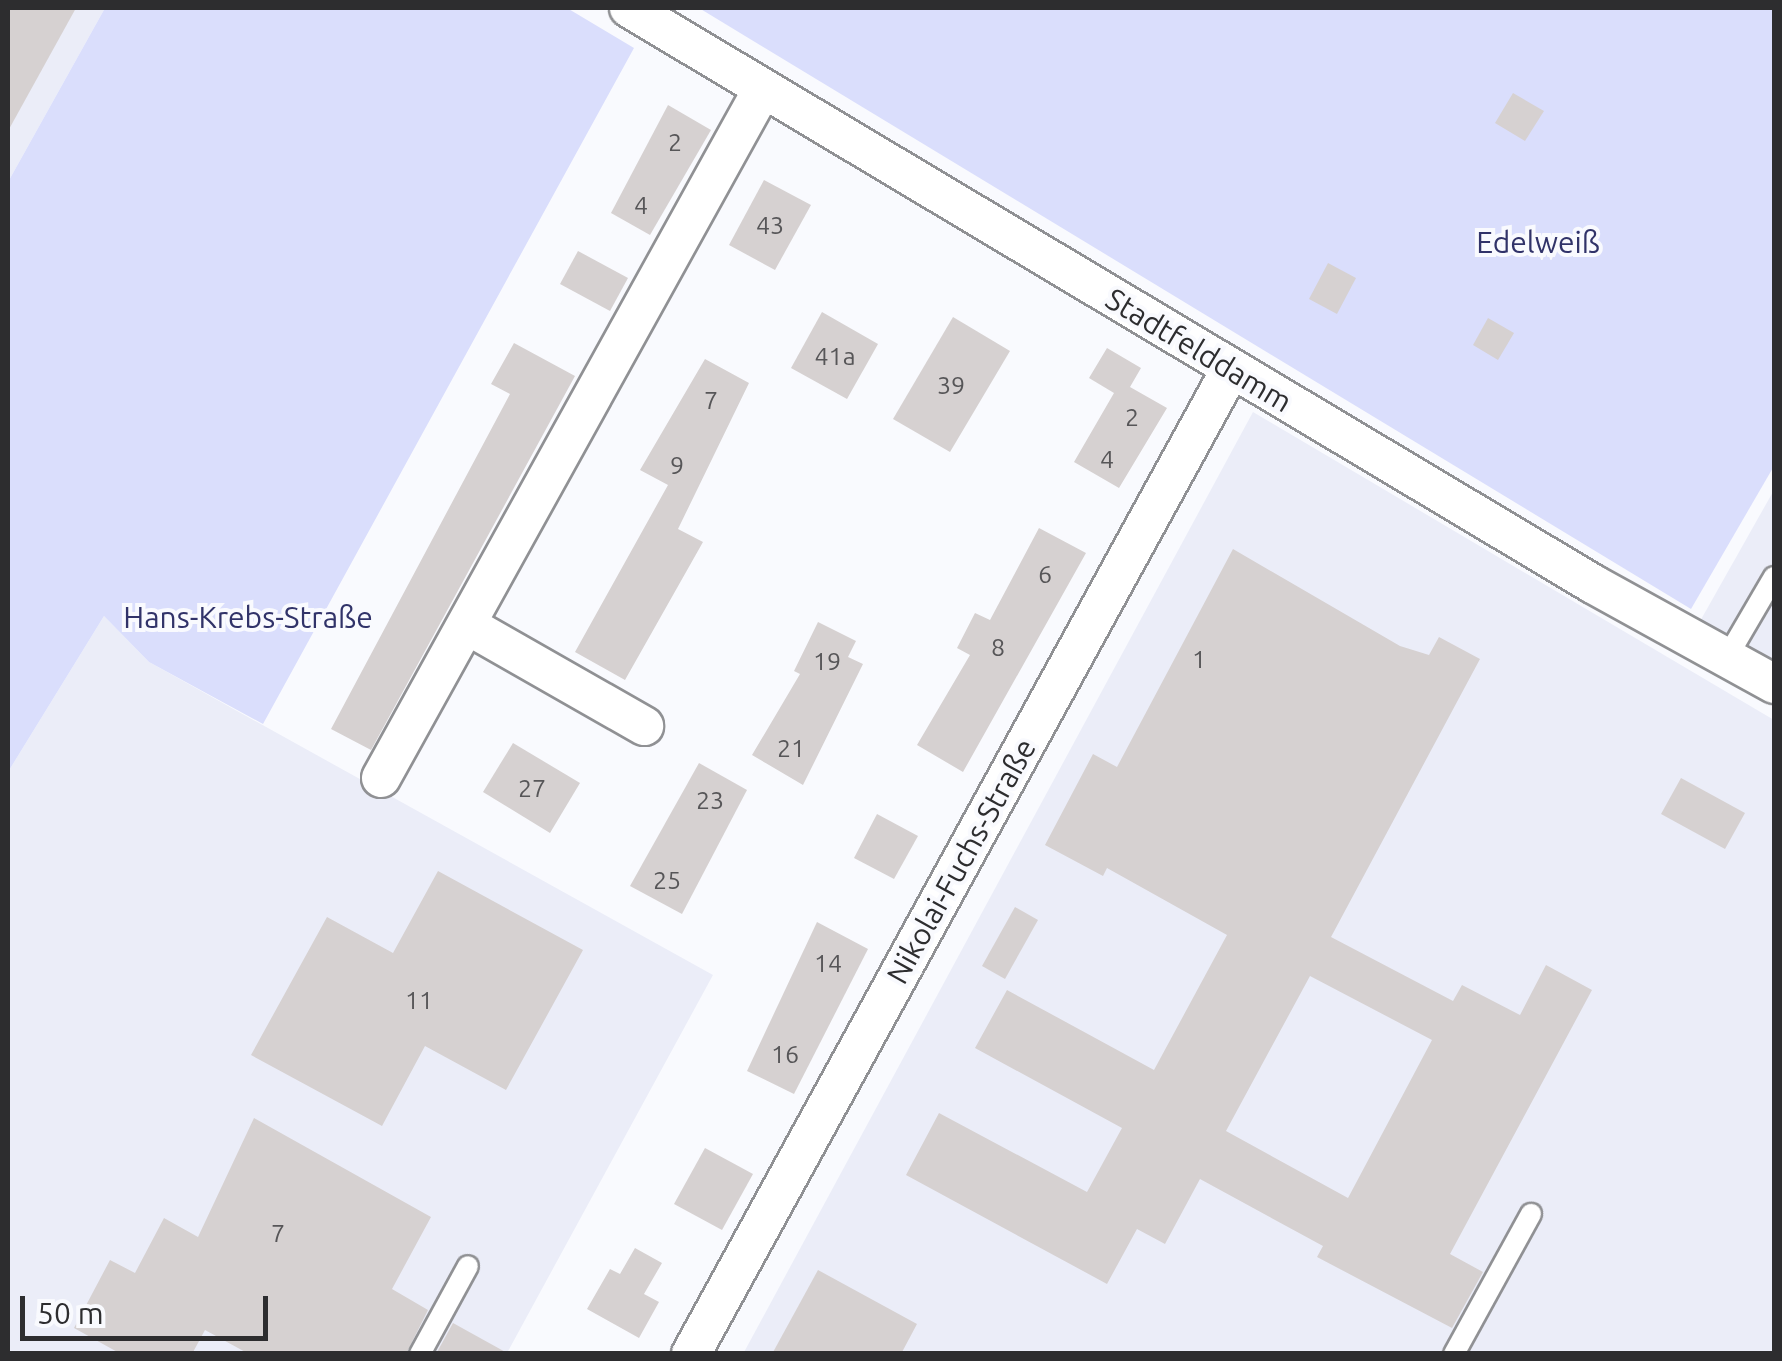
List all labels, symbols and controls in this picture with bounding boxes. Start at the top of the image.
house number: 2 [668,127,682,157]
house number: 4 [634,190,648,220]
house number: 43 [756,210,784,240]
park label: Edelweiß [1476,224,1600,260]
street label: Stadtfelddamm [1100,280,1298,420]
house number: 41a [814,341,856,371]
house number: 39 [937,370,965,400]
house number: 7 [704,385,718,415]
house number: 2 [1125,402,1139,432]
house number: 4 [1100,444,1114,474]
house number: 9 [670,450,684,480]
house number: 6 [1038,559,1052,589]
park label: Hans-Krebs-Straße [123,599,373,635]
house number: 8 [991,632,1005,662]
house number: 1 [1192,644,1206,674]
house number: 19 [813,646,841,676]
street label: Nikolai-Fuchs-Straße [879,732,1043,990]
house number: 21 [777,733,805,763]
house number: 27 [518,773,546,803]
house number: 23 [696,785,724,815]
house number: 25 [653,865,681,895]
house number: 14 [814,948,842,978]
house number: 11 [405,985,433,1015]
house number: 16 [771,1039,799,1069]
house number: 7 [271,1218,285,1248]
scale bar [25,1276,272,1338]
text: 50 m [37,1296,104,1330]

